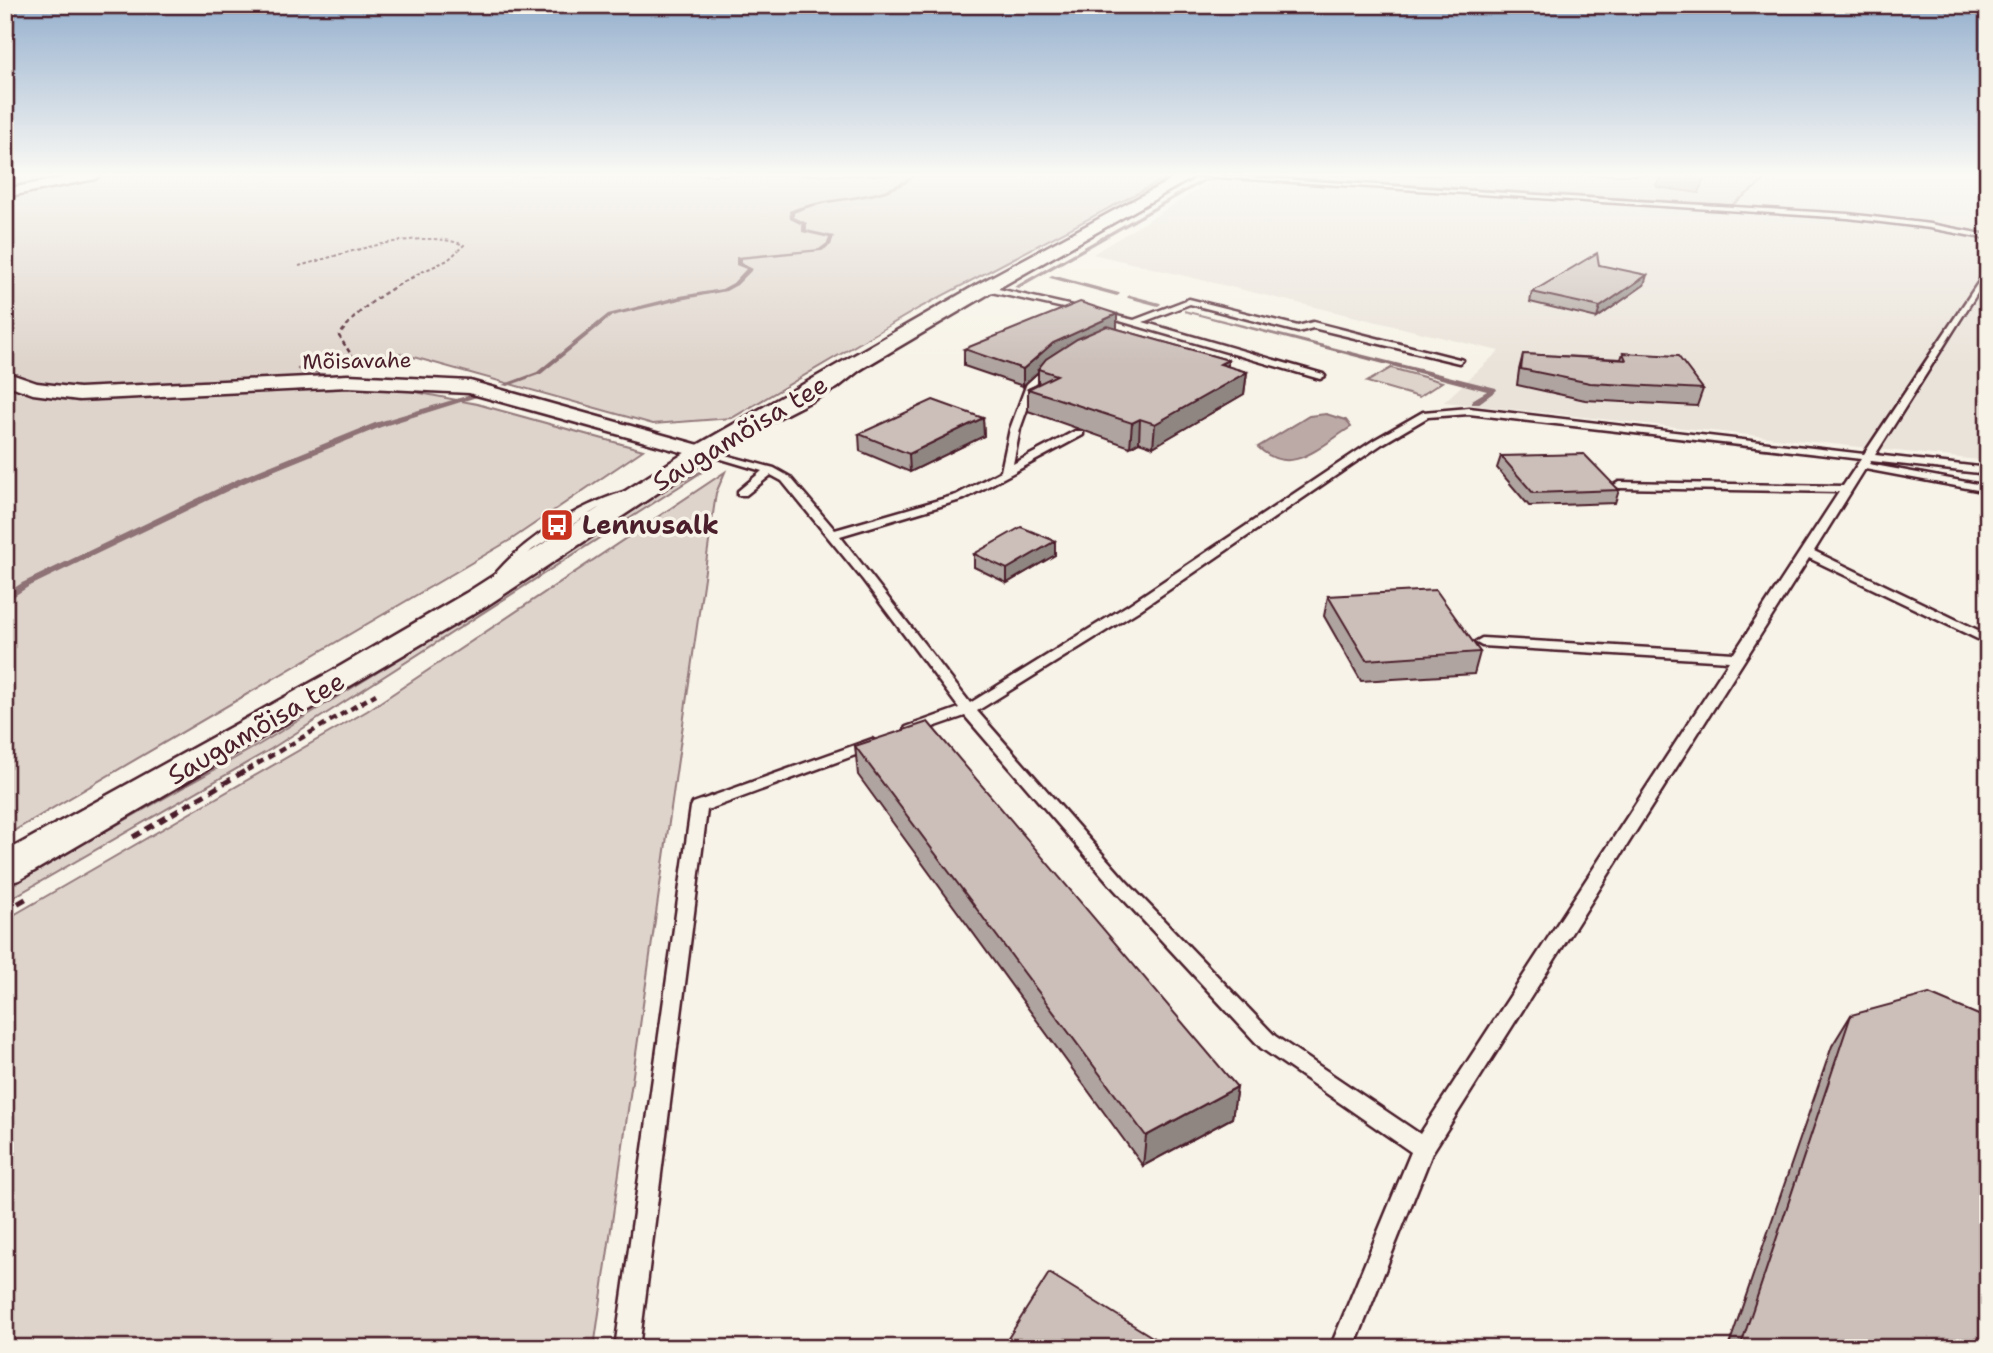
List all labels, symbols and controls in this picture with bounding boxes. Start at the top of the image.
street label: Mõisavahe [302,346,412,376]
street label: Saugamõisa tee [645,366,834,499]
bus stop icon: Lennusalk [538,506,576,544]
place label: Lennusalk [582,507,719,542]
street label: Saugamõisa tee [161,663,351,792]

